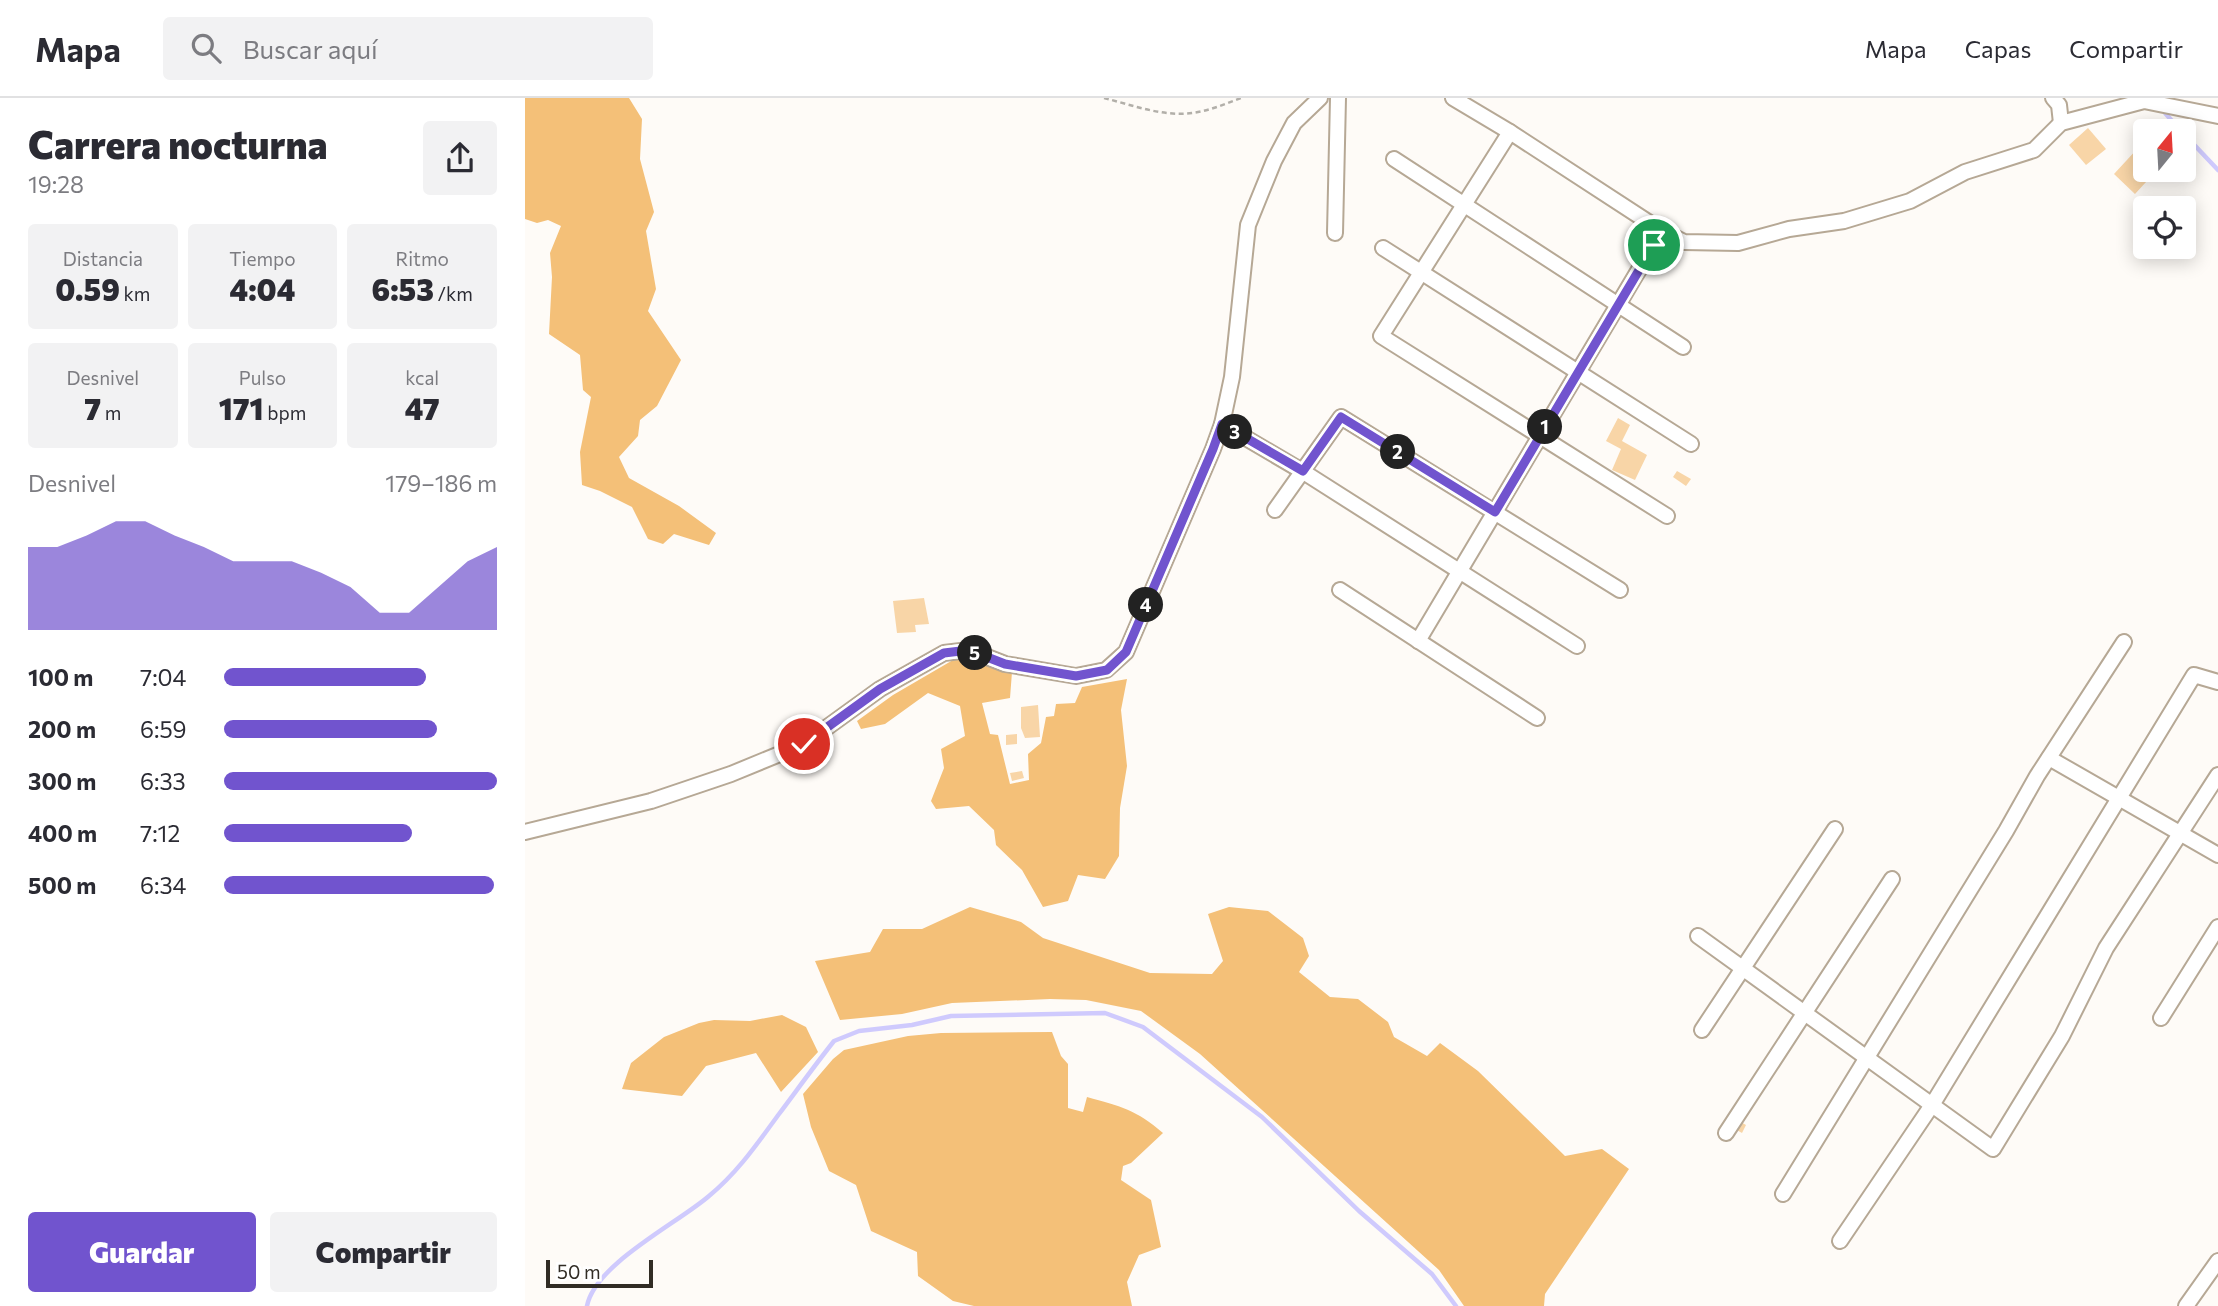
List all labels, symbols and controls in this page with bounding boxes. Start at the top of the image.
search box [163,17,653,80]
text: Mapa [35,28,121,69]
icon: search [187,29,225,67]
text: Buscar aquí [243,33,378,64]
text: Mapa [1865,34,1927,63]
text: Capas [1965,34,2031,63]
text: Compartir [2069,34,2183,63]
north arrow [2133,119,2196,182]
map controls [2133,119,2196,259]
text: Carrera nocturna [28,120,328,167]
button: share [423,121,497,195]
text: 19:28 [28,170,84,198]
button: locate [2133,196,2196,259]
pin [1624,215,1684,275]
icon: arrive [1635,226,1673,264]
text: Distancia [63,247,143,270]
text: Tiempo [229,247,296,270]
text: Ritmo [395,247,449,270]
text: 0.59 [55,270,120,307]
text: 4:04 [230,270,295,307]
text: 6:53 [371,270,434,307]
text: km [120,282,150,305]
text: /km [434,282,473,305]
text: Desnivel [66,366,139,389]
text: Pulso [239,366,286,389]
text: kcal [405,366,439,389]
text: 7 [84,389,101,426]
text: 171 [219,389,264,426]
text: 47 [405,389,440,426]
text: m [101,401,121,424]
text: bpm [264,401,306,424]
pin: 1 [1527,410,1563,444]
pin: 3 [1217,414,1253,450]
text: 1 [1540,415,1549,438]
text: 3 [1229,420,1240,443]
pin: 2 [1381,434,1415,470]
text: 2 [1392,440,1403,463]
text: Desnivel [28,469,116,497]
text: 179–186 m [385,469,497,497]
pin: 4 [1129,588,1163,622]
text: 4 [1140,593,1151,616]
pin: 5 [958,636,993,670]
text: 5 [969,641,980,664]
text: 100 m [28,663,93,691]
text: 7:04 [140,663,186,691]
pin [774,714,834,774]
text: 200 m [28,715,96,743]
text: 6:59 [140,715,187,743]
icon: check [785,725,823,763]
text: 300 m [28,767,96,795]
text: 6:33 [140,767,186,795]
text: 400 m [28,819,97,847]
text: 7:12 [140,819,180,847]
text: 500 m [28,871,96,899]
text: 6:34 [140,871,186,899]
button: Guardar [28,1212,256,1292]
button: Compartir [270,1212,497,1292]
scale bar [546,1257,653,1289]
text: 50 m [557,1260,601,1283]

